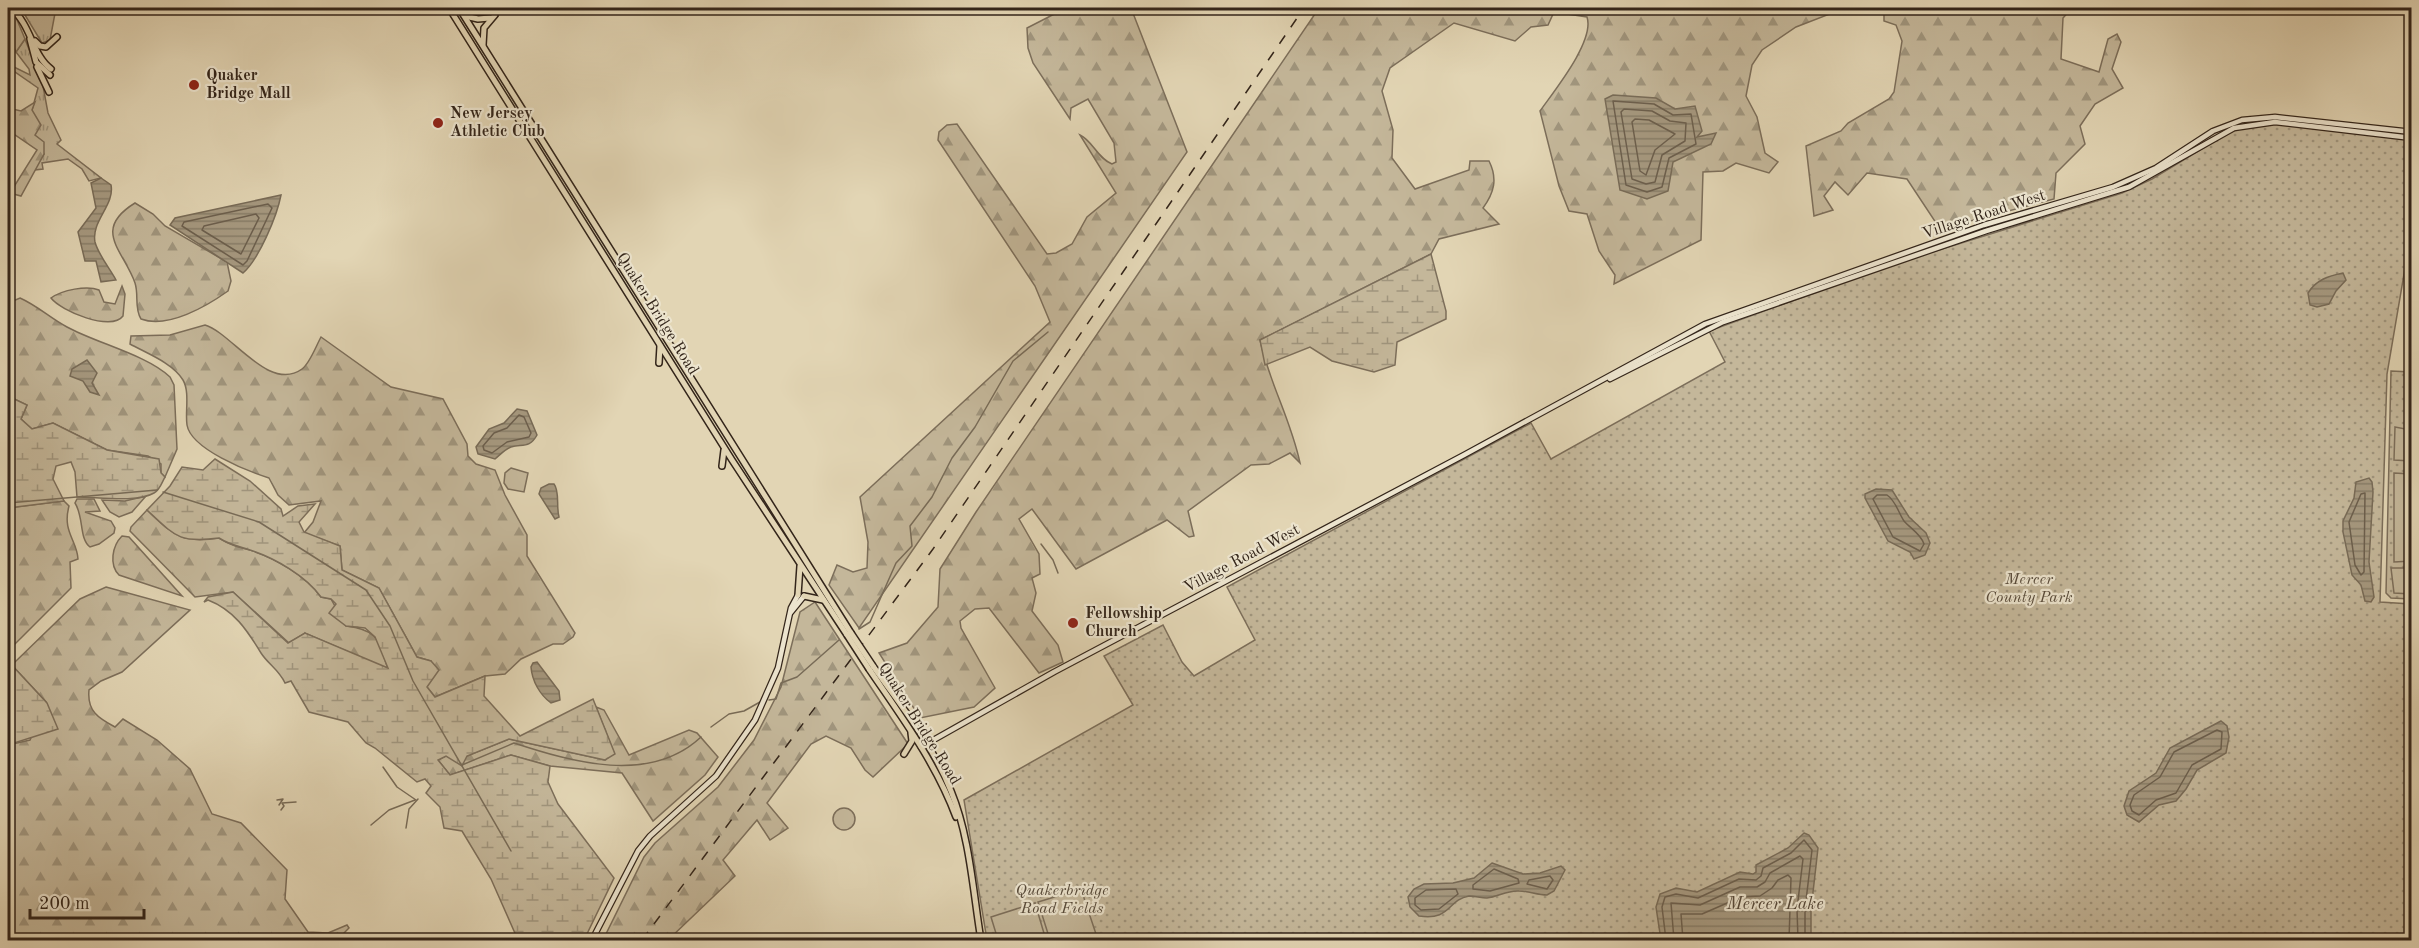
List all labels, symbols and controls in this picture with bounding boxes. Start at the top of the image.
place label: Quaker Bridge Mall [206,68,291,102]
marker: Quaker Bridge Mall [187,78,201,92]
place label: New Jersey Athletic Club [450,106,545,140]
marker: New Jersey Athletic Club [431,116,445,130]
street label: Village Road West [1920,187,2048,242]
street label: Quaker Bridge Road [613,250,701,378]
street label: Village Road West [1181,522,1303,596]
park label: Mercer County Park [1985,572,2073,606]
place label: Fellowship Church [1085,606,1162,640]
marker: Fellowship Church [1066,616,1080,630]
street label: Quaker Bridge Road [875,660,963,788]
scale bar [30,882,144,920]
park label: Quakerbridge Road Fields [1016,883,1109,917]
text: 200 m [39,895,90,913]
water label: Mercer Lake [1725,895,1824,913]

